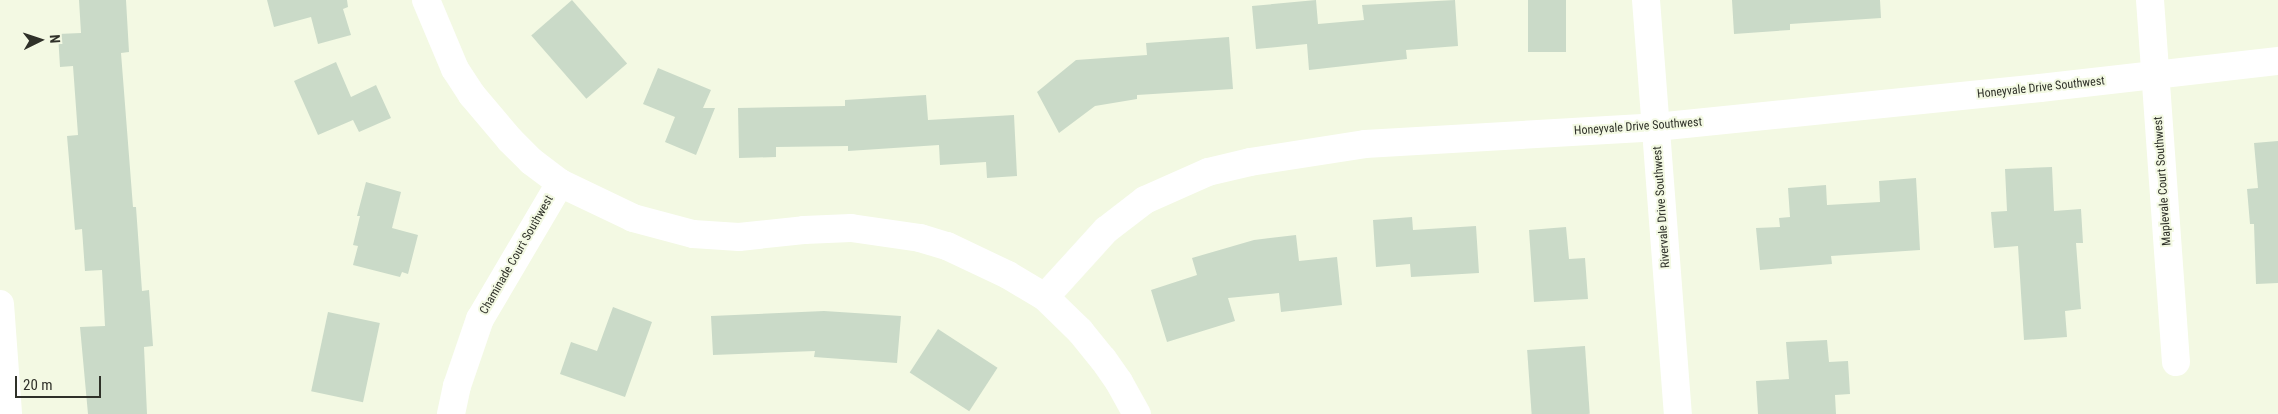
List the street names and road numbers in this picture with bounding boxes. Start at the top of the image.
street label: Honeyvale Drive Southwest [1976,74,2106,102]
street label: Honeyvale Drive Southwest [1574,115,1702,139]
street label: Maplevale Court Southwest [2151,116,2175,246]
street label: Rivervale Drive Southwest [1651,146,1673,268]
street label: Chaminade Court Southwest [477,193,557,317]

